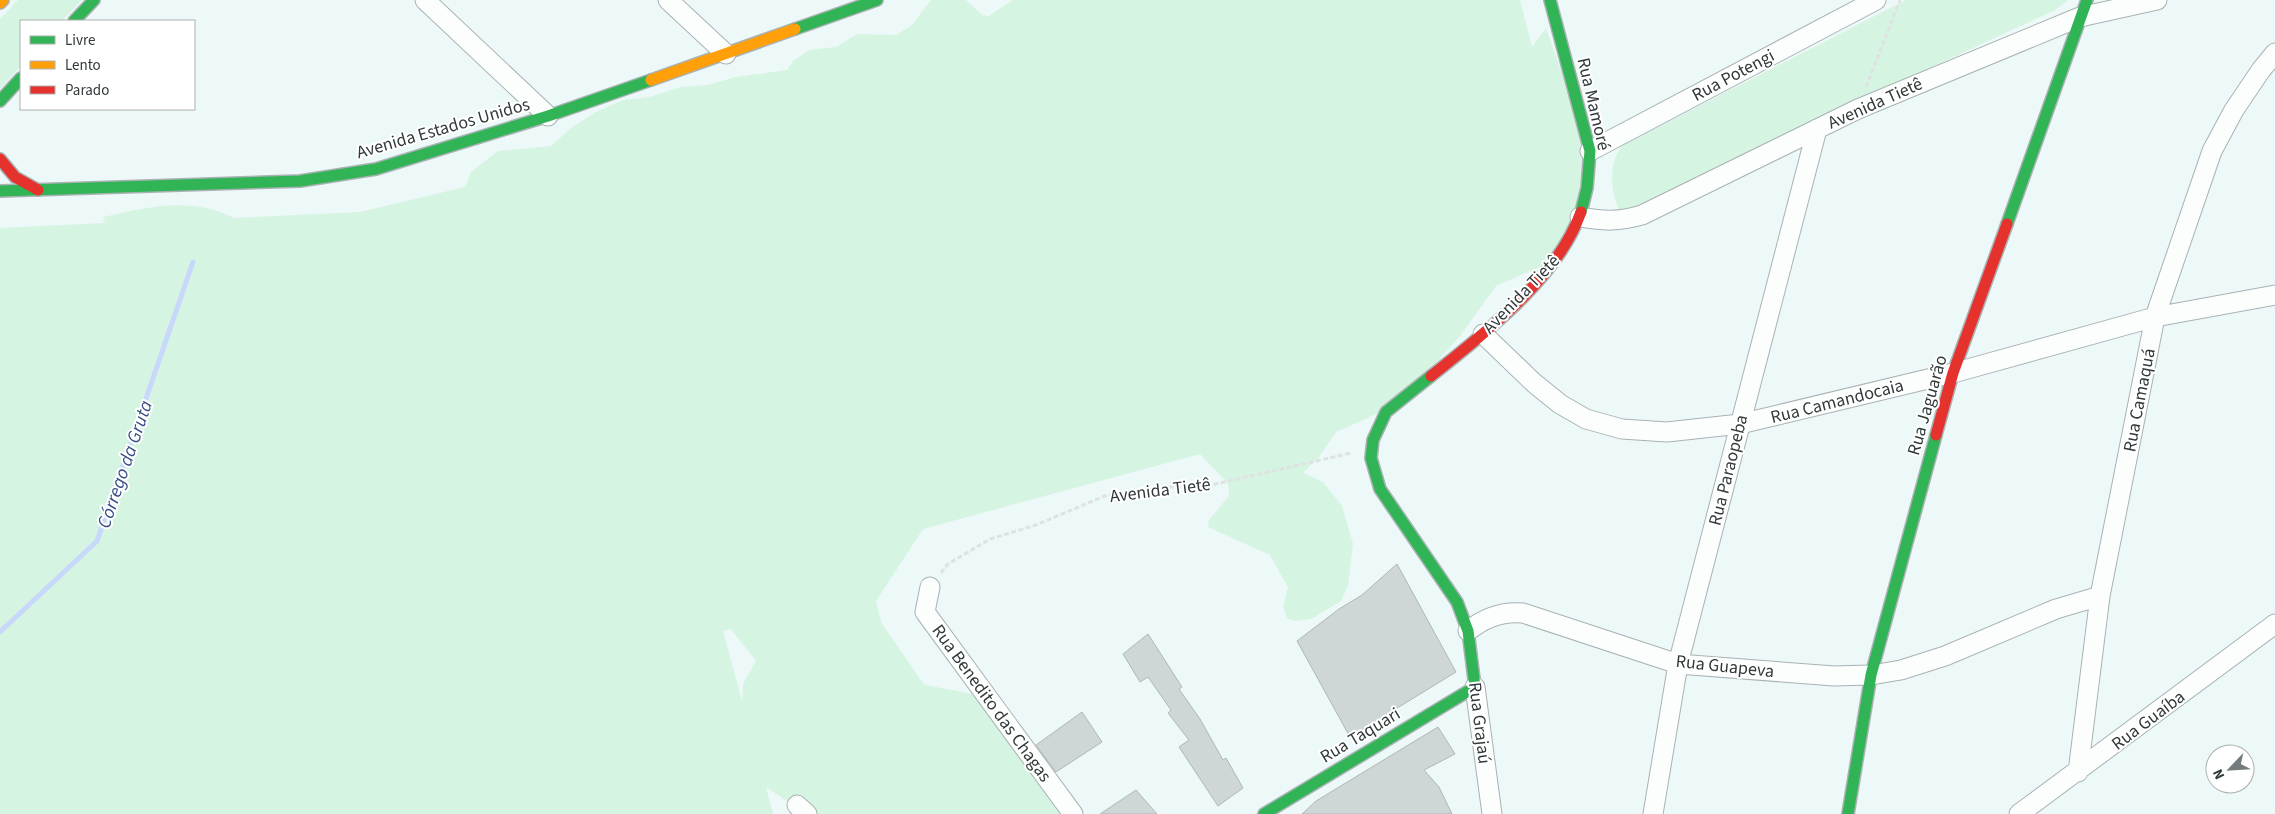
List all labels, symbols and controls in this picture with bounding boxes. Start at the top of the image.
legend [20,20,195,110]
text: Livre [65,30,95,51]
street label: Rua Potengi [1688,43,1779,108]
text: Lento [65,55,101,76]
street label: Rua Mamoré [1571,55,1616,153]
street label: Avenida Tietê [1824,71,1927,136]
text: Parado [65,80,109,101]
street label: Avenida Estados Unidos [354,92,533,165]
street label: Avenida Tietê [1477,249,1566,340]
street label: Rua Camaquá [2117,346,2162,454]
street label: Rua Jaguarão [1901,352,1954,458]
street label: Rua Camandocaia [1768,373,1906,430]
water label: Córrego da Gruta [91,397,160,532]
street label: Rua Paraopeba [1703,412,1754,528]
street label: Avenida Tietê [1108,472,1212,509]
street label: Rua Benedito das Chagas [926,619,1057,787]
street label: Rua Guapeva [1675,649,1775,684]
street label: Rua Grajaú [1462,681,1497,765]
street label: Rua Guaíba [2106,685,2190,756]
street label: Rua Taquari [1315,702,1405,769]
north arrow [2205,744,2255,794]
text: N [2208,766,2230,783]

